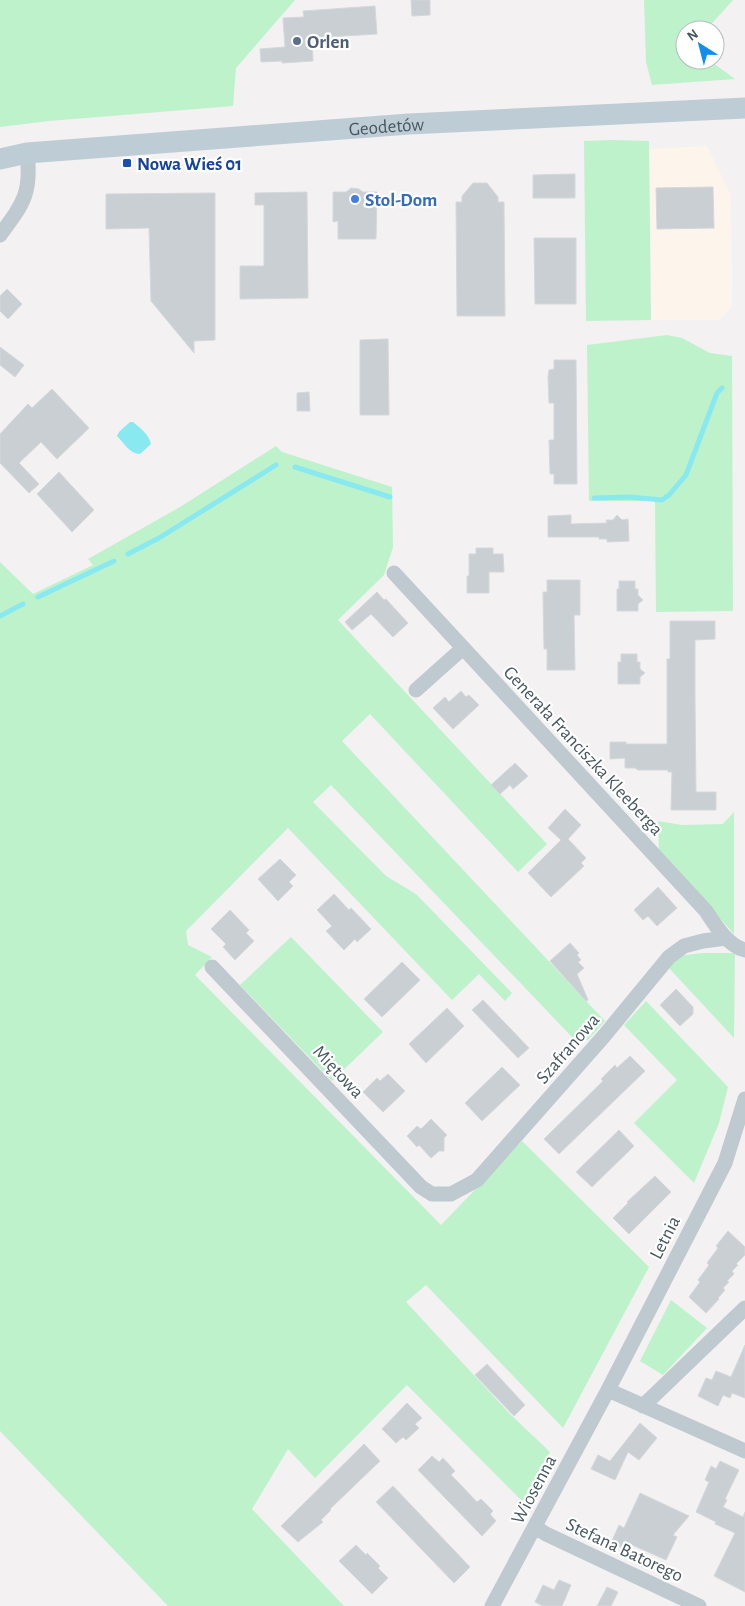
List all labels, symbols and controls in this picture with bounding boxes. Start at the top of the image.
north arrow [675,20,725,70]
text: N [685,27,701,44]
place label: Orlen [307,33,350,52]
marker: Orlen [291,35,303,47]
street label: Geodetów [348,115,425,140]
place label: Nowa Wieś 01 [137,155,242,174]
marker: Nowa Wieś 01 [121,157,133,169]
place label: Stol-Dom [365,191,437,210]
marker: Stol-Dom [349,193,361,205]
street label: Generała Franciszka Kleeberga [500,663,666,840]
street label: Szafranowa [533,1010,604,1088]
street label: Miętowa [309,1042,367,1102]
street label: Letnia [647,1213,684,1262]
street label: Wiosenna [508,1452,560,1527]
street label: Stefana Batorego [563,1515,686,1586]

